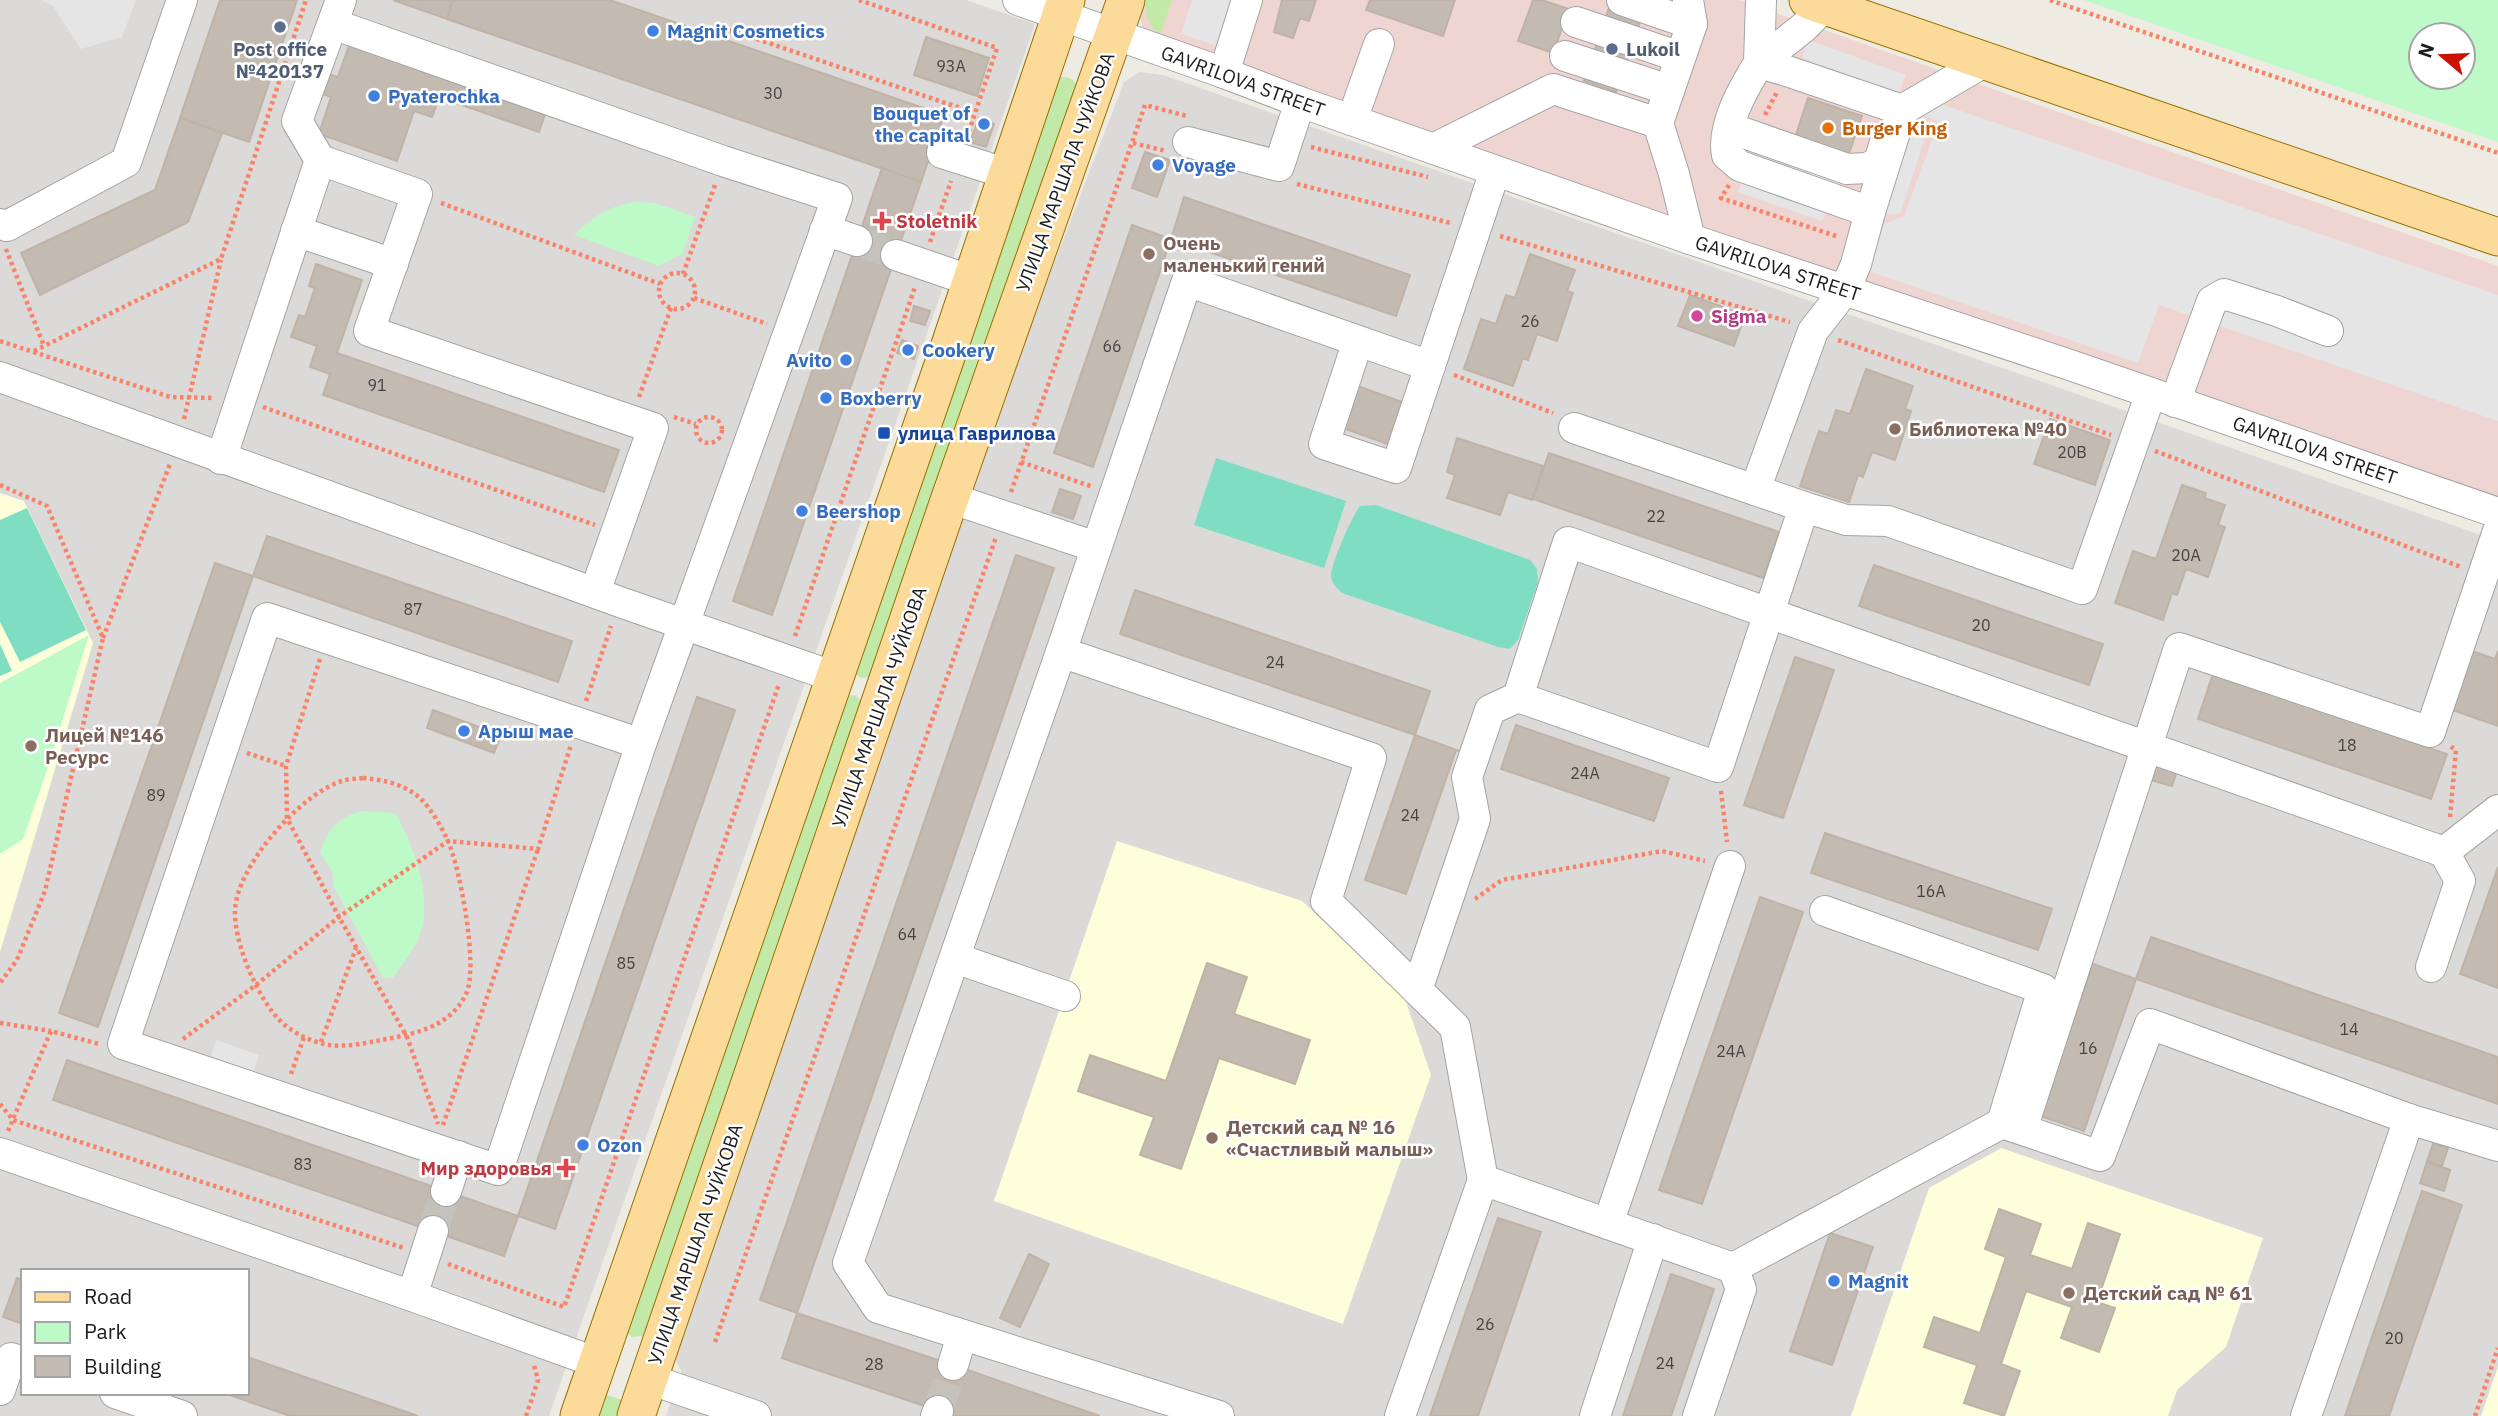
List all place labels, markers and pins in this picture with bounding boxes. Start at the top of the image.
marker: Post office №420137 [272,19,288,35]
place label: Magnit Cosmetics [667,19,825,43]
marker: Magnit Cosmetics [645,23,661,39]
place label: Post office №420137 [233,37,327,83]
place label: Lukoil [1626,37,1680,61]
marker: Lukoil [1604,41,1620,57]
place label: Pyaterochka [388,84,500,108]
marker: Pyaterochka [366,88,382,104]
place label: Bouquet of the capital [873,101,970,147]
marker: Bouquet of the capital [976,116,992,132]
place label: Burger King [1842,116,1948,140]
marker: Burger King [1820,120,1836,136]
place label: Voyage [1172,153,1236,177]
marker: Voyage [1150,157,1166,173]
place label: Stoletnik [896,209,977,233]
marker: Stoletnik [874,213,890,229]
place label: Очень маленький гений [1163,231,1325,277]
marker: Очень маленький гений [1141,246,1157,262]
place label: Sigma [1711,304,1767,328]
marker: Sigma [1689,308,1705,324]
place label: Cookery [922,338,996,362]
marker: Cookery [900,342,916,358]
place label: Avito [786,348,832,372]
marker: Avito [838,352,854,368]
place label: Boxberry [840,386,922,410]
marker: Boxberry [818,390,834,406]
place label: Библиотека №40 [1909,417,2067,441]
place label: улица Гаврилова [898,421,1056,445]
marker: Библиотека №40 [1887,421,1903,437]
marker: улица Гаврилова [876,425,892,441]
place label: Beershop [816,499,901,523]
marker: Beershop [794,503,810,519]
place label: Арыш мае [478,719,574,743]
place label: Лицей №146 Ресурс [45,723,164,769]
marker: Арыш мае [456,723,472,739]
marker: Лицей №146 Ресурс [23,738,39,754]
place label: Детский сад № 16 «Счастливый малыш» [1226,1115,1433,1161]
marker: Детский сад № 16 «Счастливый малыш» [1204,1130,1220,1146]
place label: Ozon [597,1133,642,1157]
marker: Ozon [575,1137,591,1153]
place label: Мир здоровья [421,1156,552,1180]
marker: Мир здоровья [558,1160,574,1176]
place label: Magnit [1848,1269,1909,1293]
marker: Magnit [1826,1273,1842,1289]
place label: Детский сад № 61 [2083,1281,2253,1305]
marker: Детский сад № 61 [2061,1285,2077,1301]

